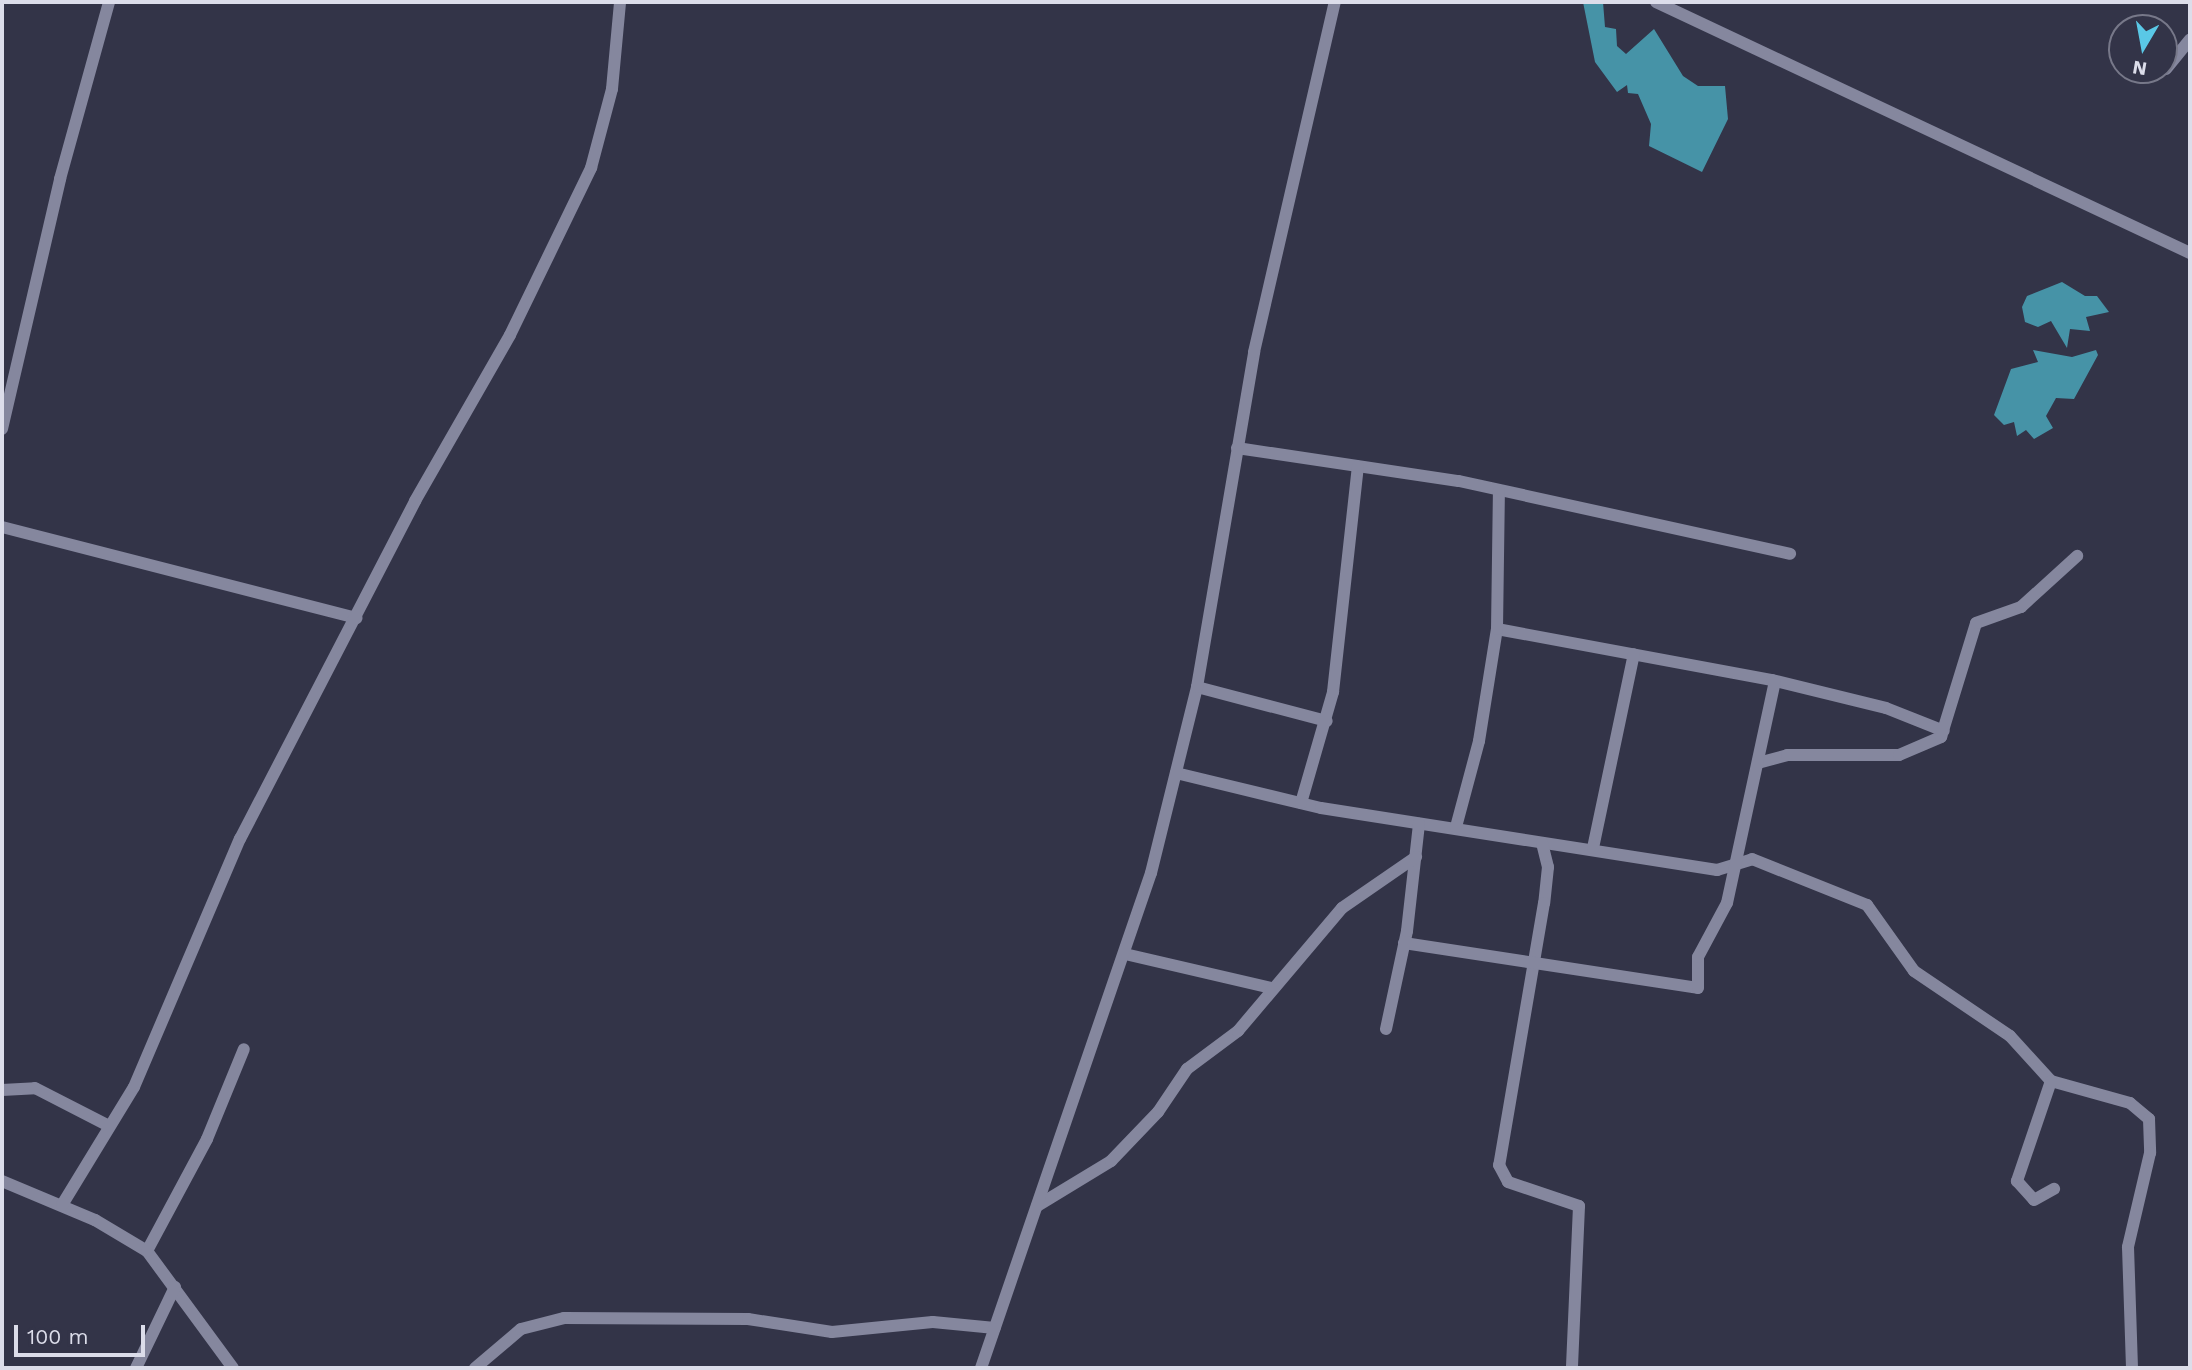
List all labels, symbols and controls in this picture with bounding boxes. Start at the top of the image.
north arrow [2108,14,2178,84]
text: N [2131,56,2149,81]
scale bar [18,1310,149,1354]
text: 100 m [27,1324,89,1349]

